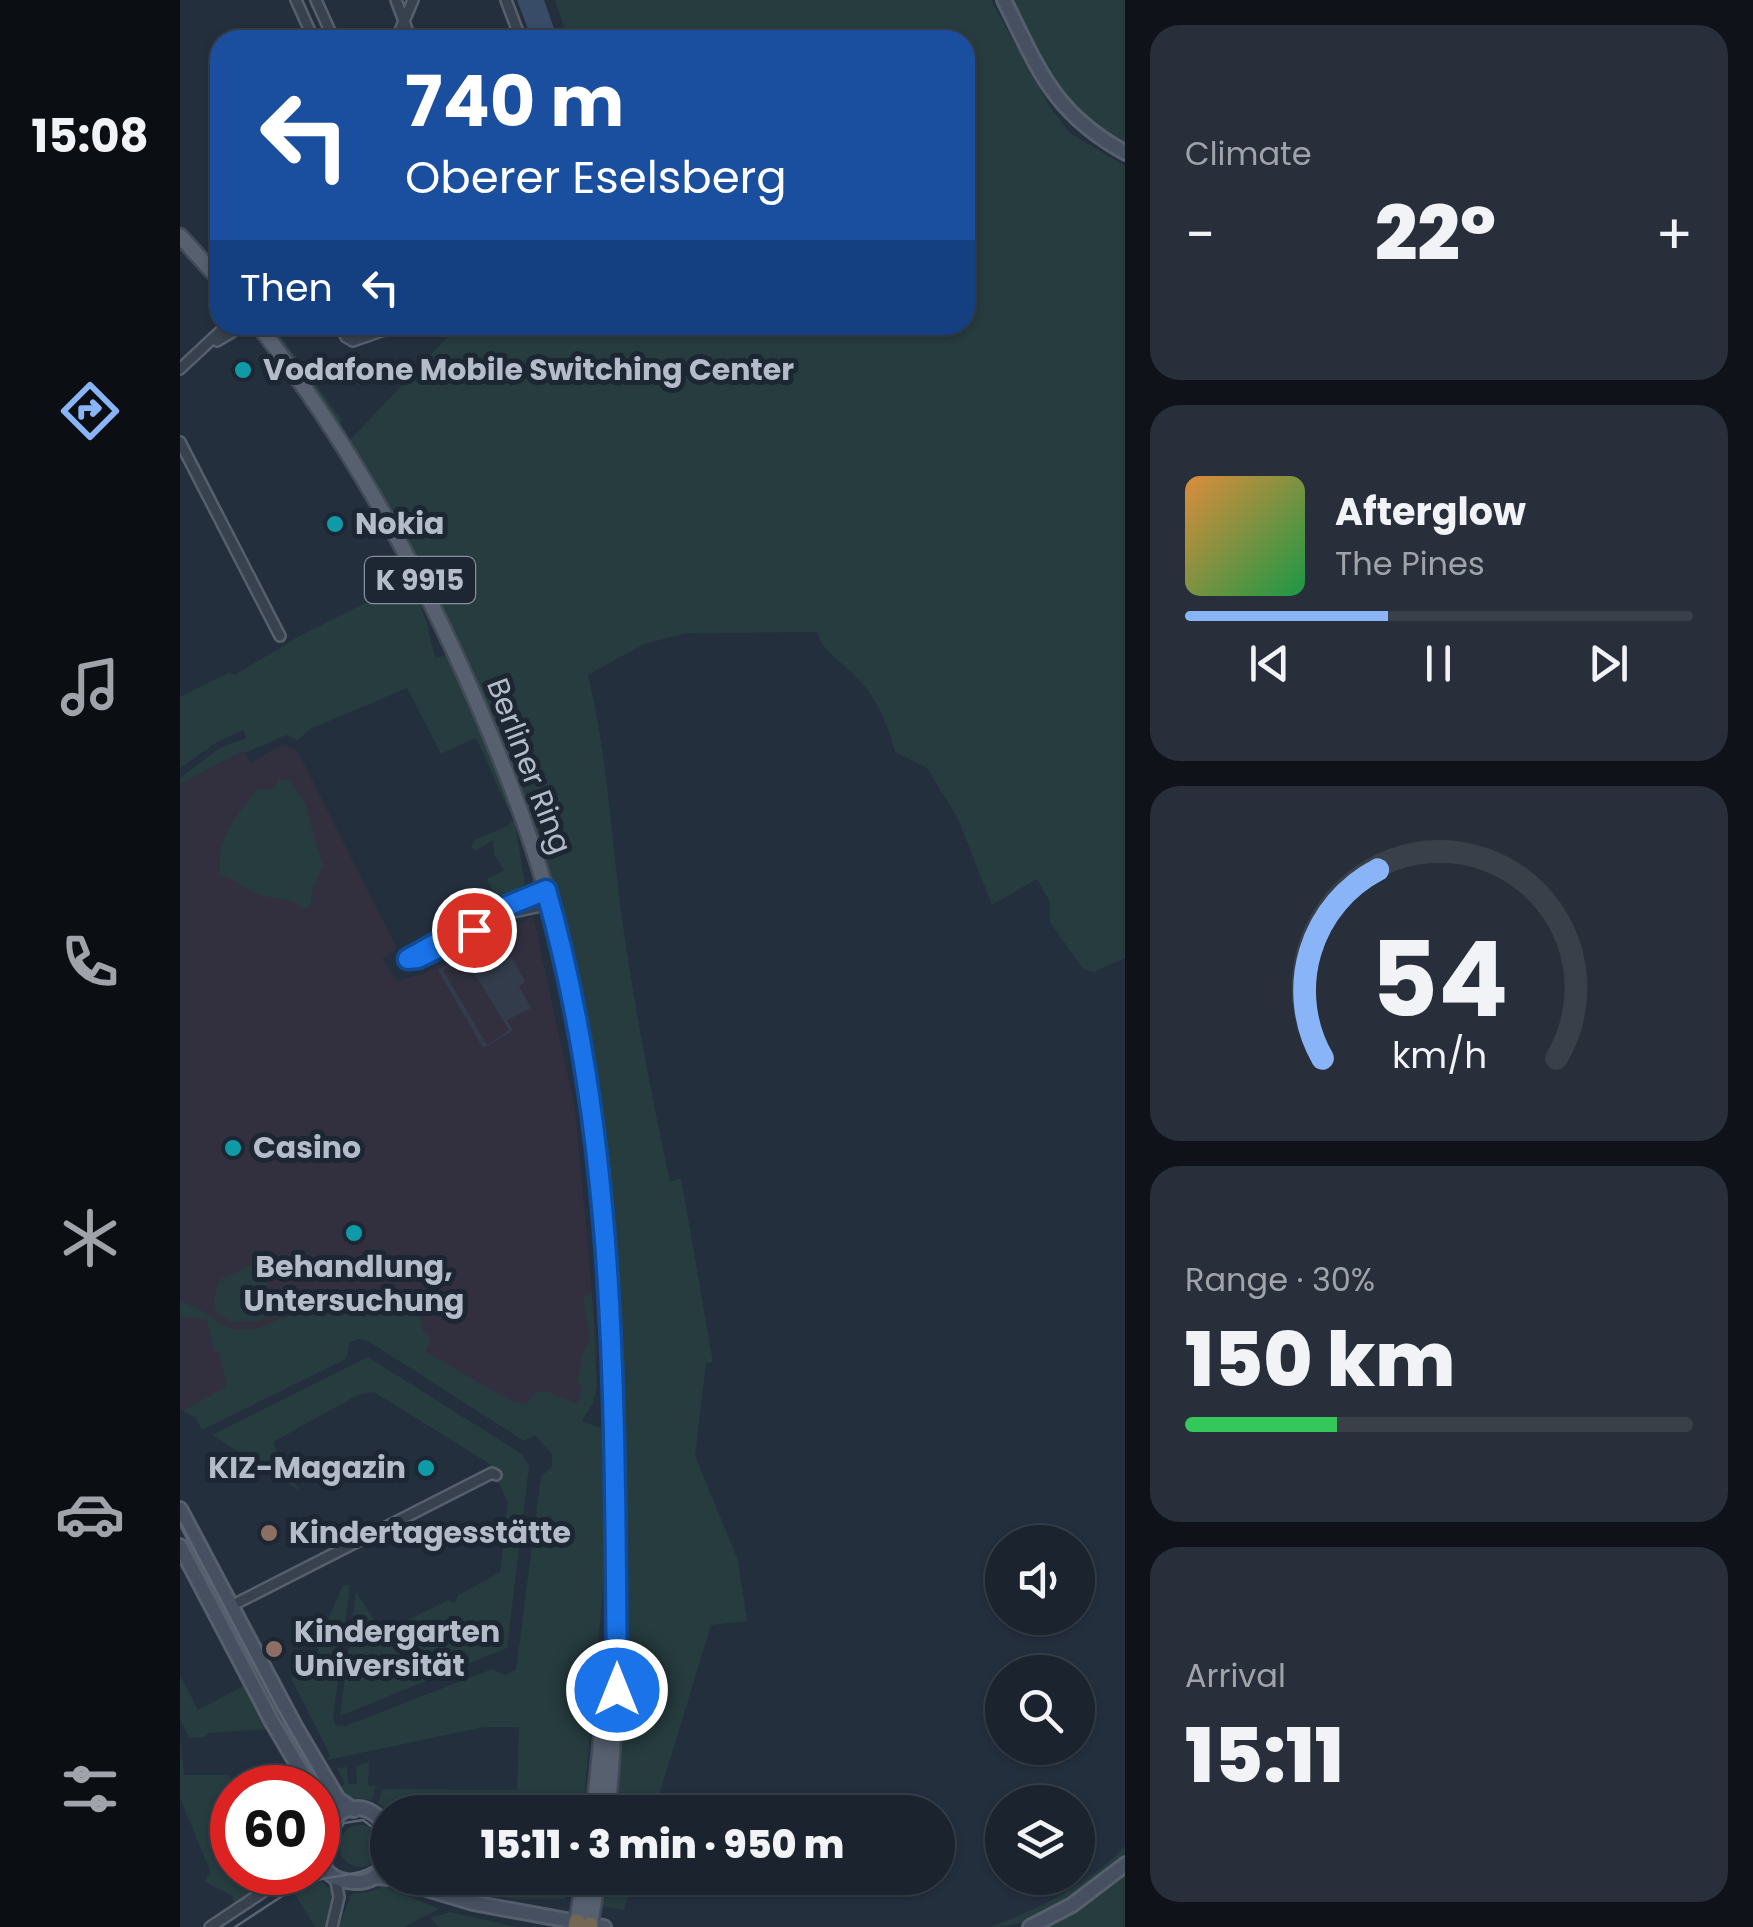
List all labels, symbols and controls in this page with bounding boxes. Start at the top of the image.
text: 740 m [405,52,624,151]
icon: left [240,70,370,200]
text: 15:08 [31,105,149,168]
text: Climate [1185,131,1312,176]
text: Oberer Eselsberg [405,146,787,209]
text: 22° [1375,181,1496,286]
text: − [1185,196,1215,273]
text: + [1655,196,1693,273]
icon: left [353,260,408,315]
text: Then [240,261,333,314]
place label: Vodafone Mobile Switching Center [263,348,794,391]
marker: Vodafone Mobile Switching Center [232,359,254,381]
icon: directions [55,376,125,446]
text: Afterglow [1335,485,1526,538]
place label: Nokia [355,502,444,545]
marker: Nokia [324,513,346,535]
text: The Pines [1335,541,1485,586]
road number: K 9915 [365,557,475,603]
icon: previous [1242,636,1297,691]
icon: pause [1411,636,1466,691]
icon: next [1581,636,1636,691]
icon: music [55,652,125,722]
street label: Berliner Ring [476,672,583,860]
pin [432,888,517,973]
icon: arrive [447,903,502,958]
text: 54 [1370,907,1508,1052]
icon: phone [55,927,125,997]
text: km/h [1391,1030,1487,1081]
place label: Casino [253,1126,361,1169]
marker: Casino [222,1137,244,1159]
icon: climate [55,1203,125,1273]
marker: Behandlung, Untersuchung [343,1222,365,1244]
place label: Behandlung, Untersuchung [243,1245,465,1322]
text: Range · 30% [1185,1257,1375,1302]
text: 150 km [1185,1307,1455,1412]
place label: KIZ-Magazin [208,1446,406,1489]
marker: KIZ-Magazin [415,1457,437,1479]
icon: car [55,1479,125,1549]
place label: Kindertagesstätte [289,1511,571,1554]
marker: Kindertagesstätte [258,1522,280,1544]
map controls [985,1525,1095,1895]
button: sound [985,1525,1095,1635]
place label: Kindergarten Universität [294,1610,500,1687]
marker: Kindergarten Universität [263,1638,285,1660]
position arrow [565,1638,669,1742]
text: Arrival [1185,1653,1286,1698]
button: search [985,1655,1095,1765]
text: 15:11 [1185,1703,1344,1808]
icon: filters [55,1754,125,1824]
speed limit sign: 60 [210,1765,340,1895]
button: layers [985,1785,1095,1895]
text: 15:11 · 3 min · 950 m [481,1818,844,1871]

